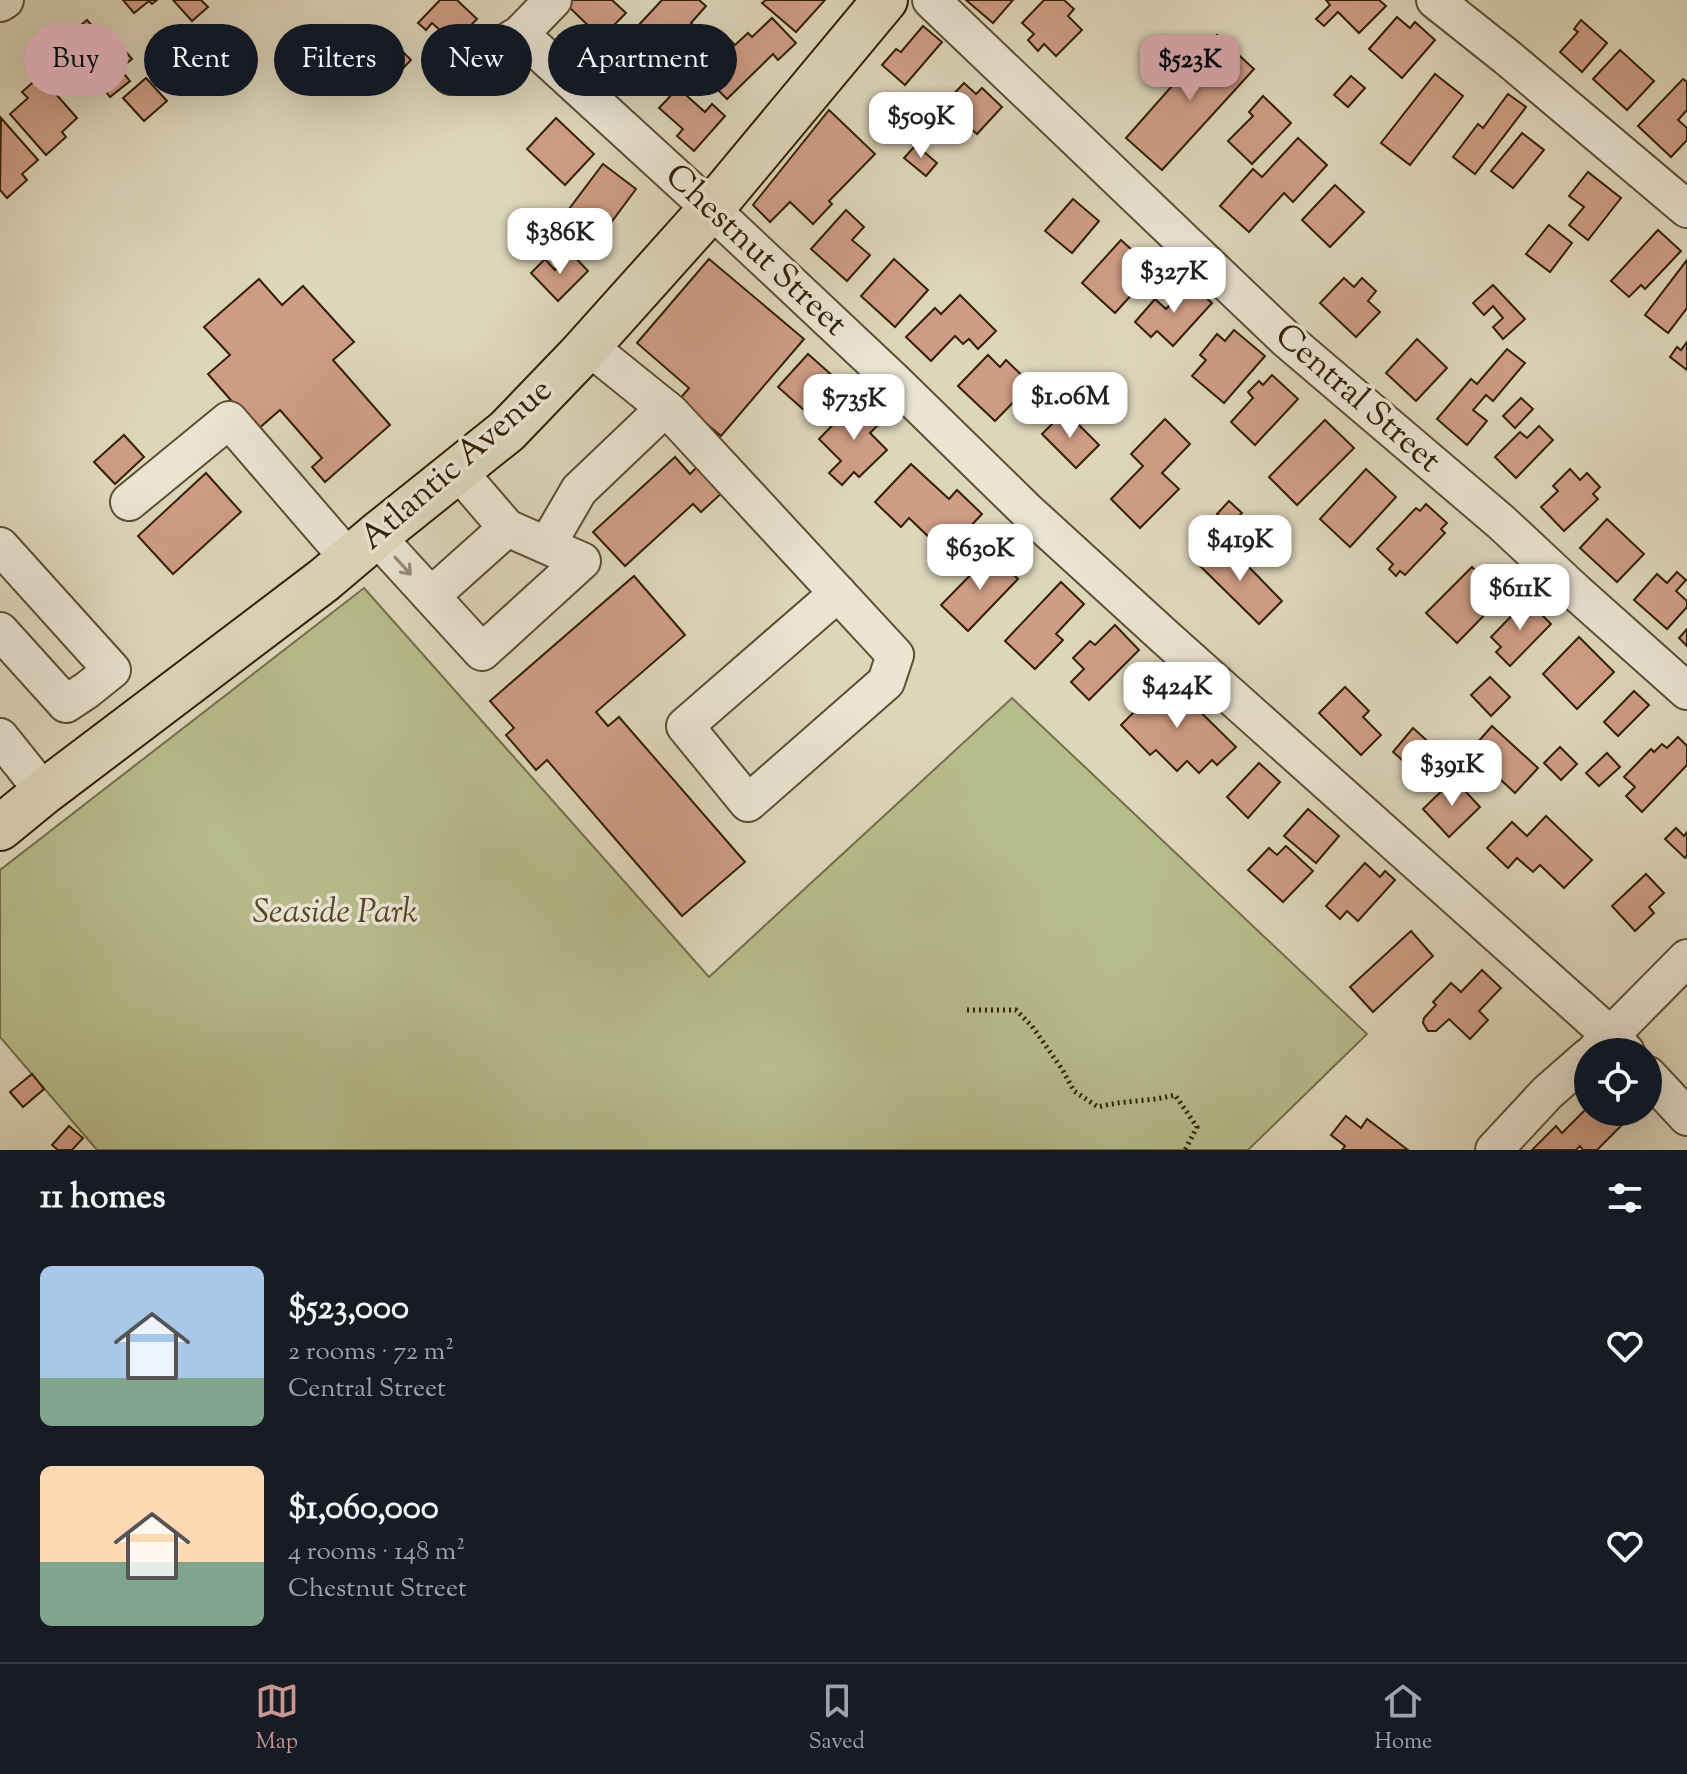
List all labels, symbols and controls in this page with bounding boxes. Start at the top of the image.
chip: Buy [24,24,128,96]
chip: Rent [144,24,258,96]
chip: Filters [274,24,405,96]
chip: New [421,24,532,96]
chip: Apartment [548,24,737,96]
pin: $523K [1134,35,1246,103]
text: $523K [1158,42,1222,79]
pin: $509K [865,92,977,160]
text: $509K [887,99,955,136]
street label: Chestnut Street [653,153,858,349]
pin: $386K [504,208,616,276]
text: $386K [525,215,595,252]
pin: $327K [1118,247,1230,315]
text: $327K [1140,254,1208,291]
street label: Central Street [1263,313,1451,486]
street label: Atlantic Avenue [350,367,564,563]
pin: $1.06M [1005,372,1135,440]
pin: $735K [798,374,910,442]
text: $1.06M [1030,379,1110,416]
text: $735K [821,381,887,418]
pin: $419K [1184,515,1296,583]
text: $419K [1206,522,1274,559]
pin: $630K [924,524,1036,592]
text: $630K [945,531,1015,568]
one-way arrow [394,555,412,575]
pin: $611K [1464,564,1576,632]
text: $611K [1488,571,1552,608]
pin: $424K [1121,662,1233,730]
text: $424K [1141,669,1213,706]
pin: $391K [1396,740,1508,808]
text: $391K [1420,747,1484,784]
park label: Seaside Park [252,889,418,938]
map controls [1574,1038,1662,1126]
button: locate [1574,1038,1662,1126]
text: 11 homes [40,1174,166,1223]
icon: filters [1603,1176,1647,1220]
text: $523,000 [288,1285,409,1334]
icon: home [104,1298,200,1394]
icon: heart [1603,1324,1647,1368]
text: 2 rooms · 72 m² [288,1334,454,1371]
text: Central Street [288,1371,446,1408]
text: $1,060,000 [288,1485,439,1534]
icon: home [104,1498,200,1594]
icon: heart [1603,1524,1647,1568]
text: 4 rooms · 148 m² [288,1534,465,1571]
text: Chestnut Street [288,1571,467,1608]
tab: Map [255,1679,299,1759]
tab: Saved [808,1679,865,1759]
tab: Home [1375,1679,1432,1759]

